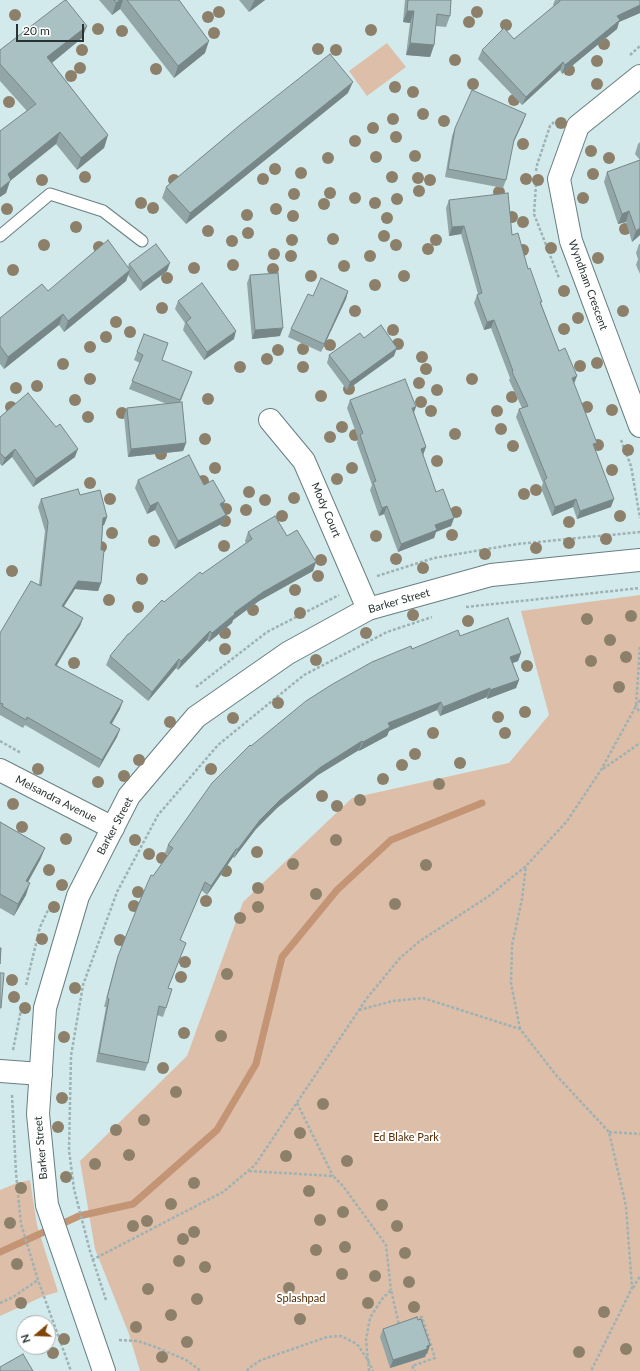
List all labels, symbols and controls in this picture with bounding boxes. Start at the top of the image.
scale bar [18,16,86,42]
text: 20 m [23,23,50,38]
street label: Wyndham Crescent [566,238,610,332]
street label: Mody Court [308,481,344,539]
street label: Barker Street [367,586,431,616]
street label: Melsandra Avenue [13,773,99,825]
street label: Barker Street [94,795,136,857]
street label: Barker Street [32,1116,50,1180]
park label: Ed Blake Park [373,1130,439,1144]
park label: Splashpad [277,1291,325,1305]
north arrow [16,1315,56,1355]
text: N [18,1333,33,1345]

